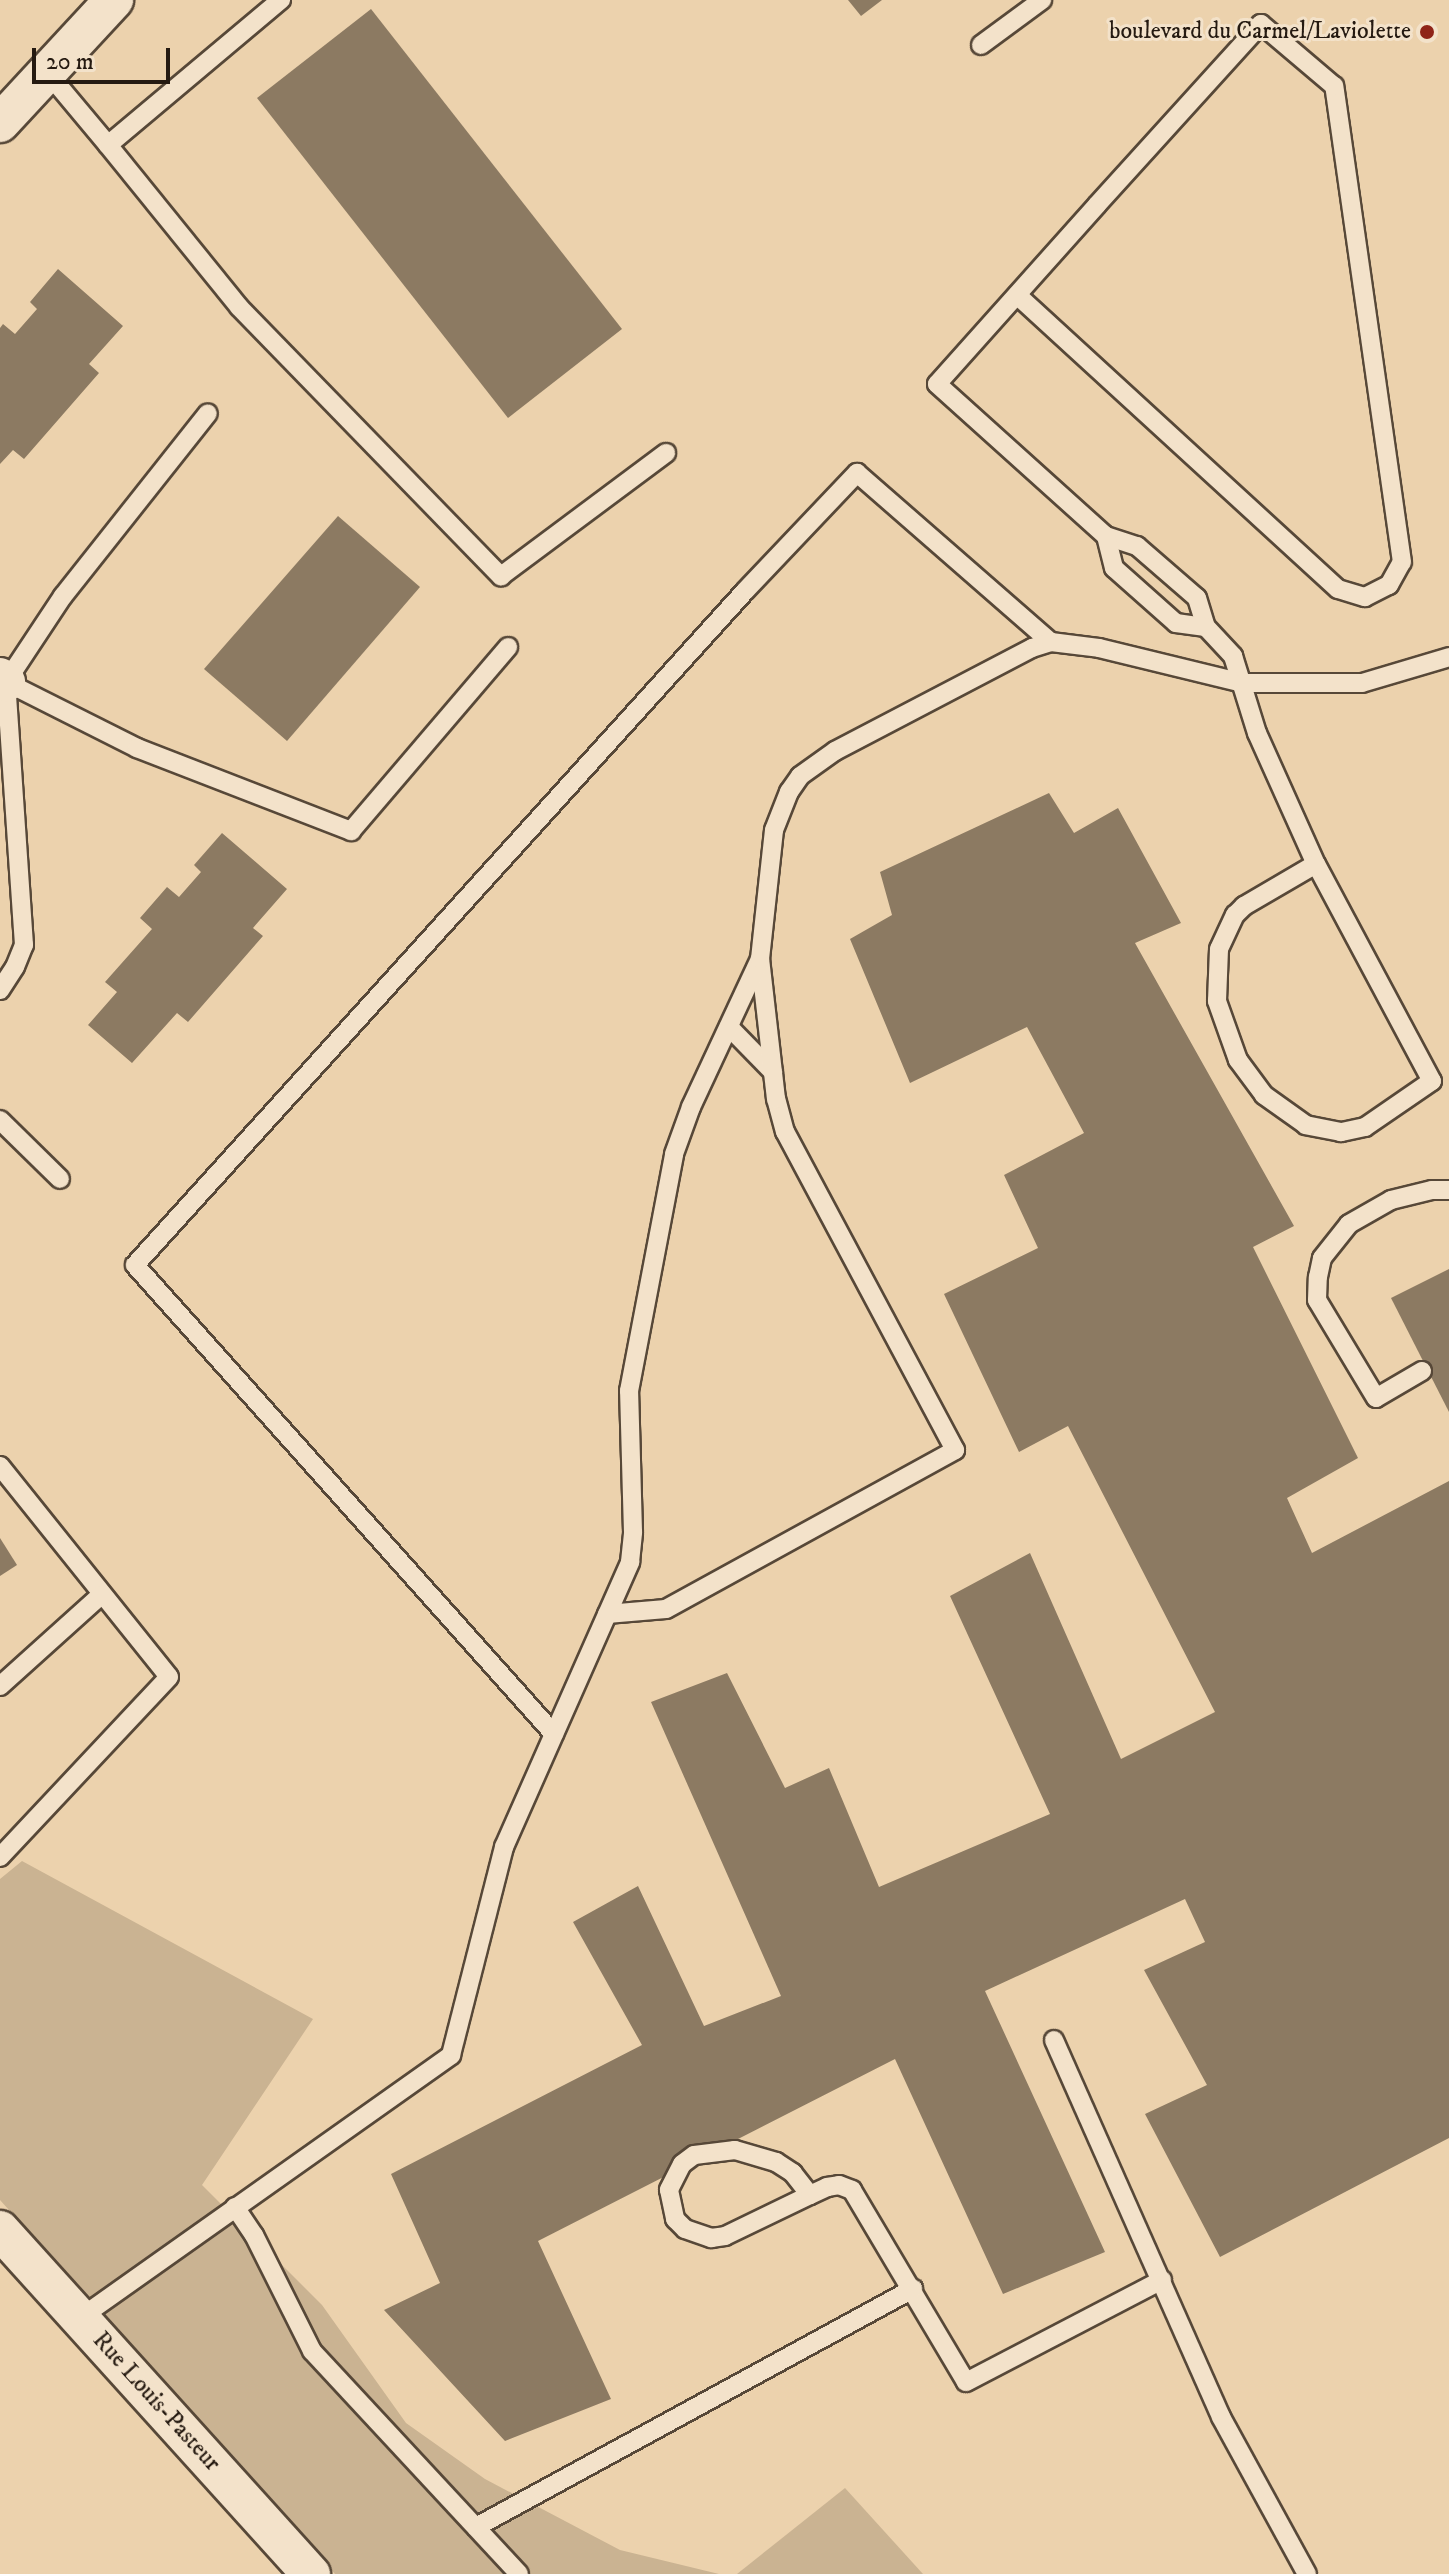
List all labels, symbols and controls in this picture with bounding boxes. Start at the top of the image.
place label: boulevard du Carmel/Laviolette [1109,18,1411,46]
marker: boulevard du Carmel/Laviolette [1418,23,1436,41]
scale bar [36,32,174,82]
text: 20 m [46,47,94,77]
street label: Rue Louis-Pasteur [86,2326,226,2478]

